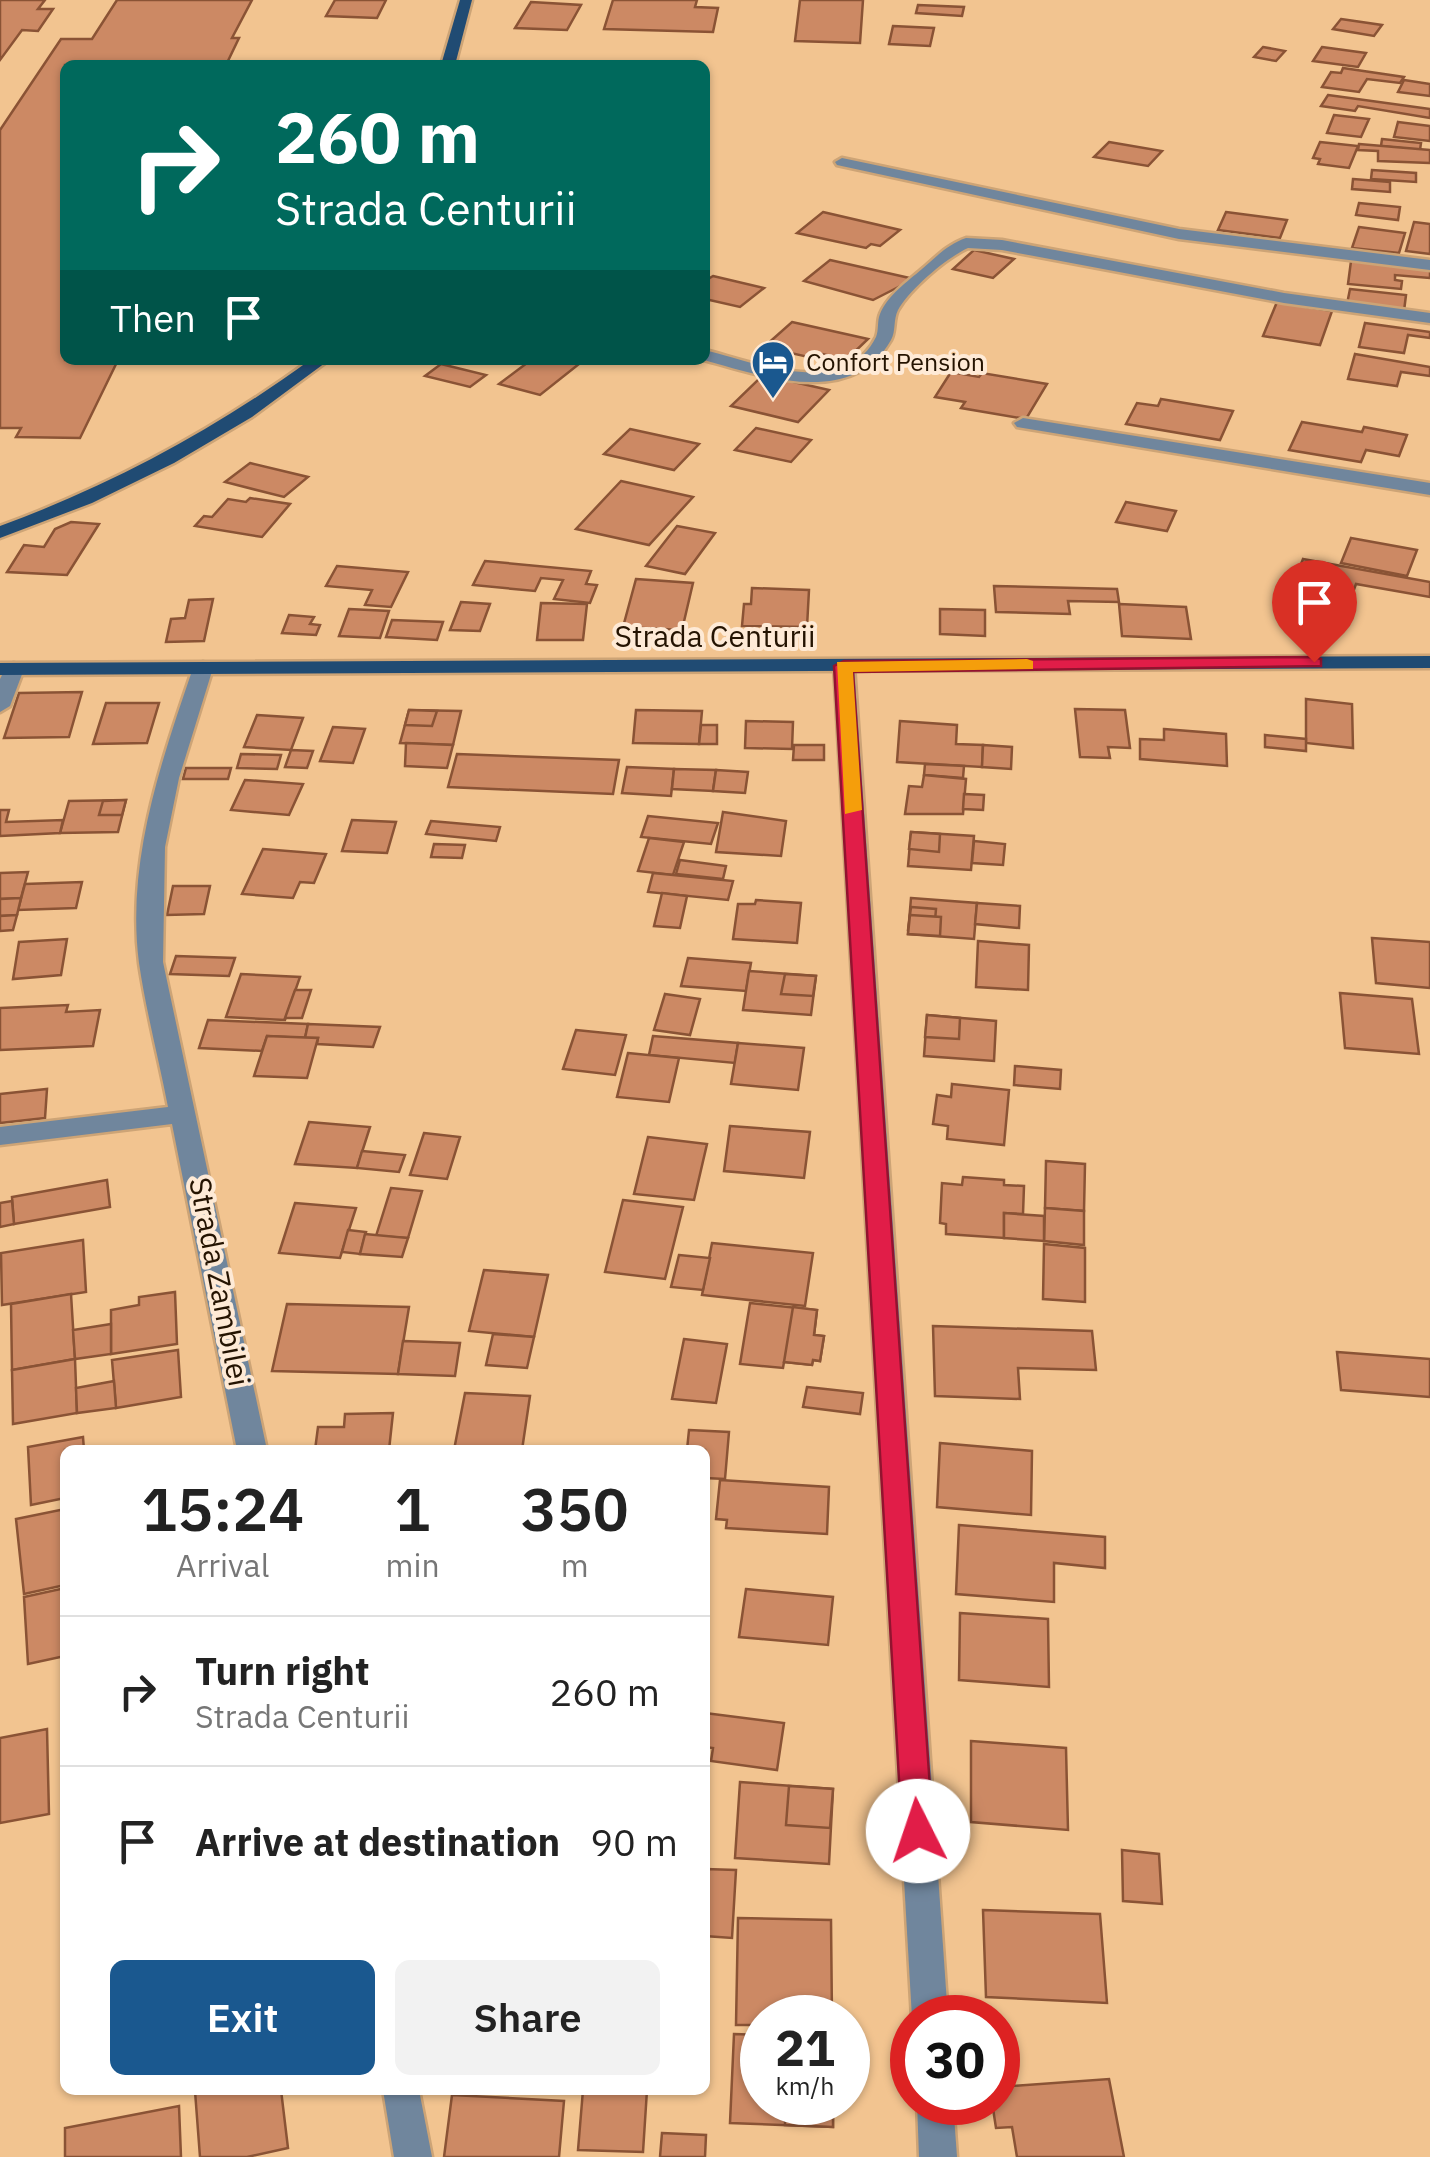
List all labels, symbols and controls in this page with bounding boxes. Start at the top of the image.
text: 260 m [275,91,480,182]
icon: right [110,100,240,230]
text: Strada Centurii [275,179,577,237]
icon: arrive [216,290,271,345]
text: Then [110,293,196,342]
hotel icon: Confort Pension [750,339,796,400]
place label: Confort Pension [806,345,985,378]
pin [1272,560,1357,663]
icon: arrive [1287,575,1342,630]
street label: Strada Centurii [614,616,816,655]
street label: Strada Zambilei [181,1174,260,1389]
text: 15:24 [141,1469,304,1548]
text: 1 [395,1469,431,1548]
text: 350 [521,1469,629,1548]
text: Arrival [176,1544,269,1586]
text: min [385,1544,440,1586]
text: m [561,1544,589,1586]
text: Turn right [195,1646,370,1695]
icon: right [110,1664,165,1719]
text: 260 m [549,1667,660,1716]
text: Strada Centurii [195,1695,410,1737]
position arrow [866,1779,970,1883]
icon: arrive [110,1814,165,1869]
text: Arrive at destination [195,1817,560,1866]
text: 90 m [590,1817,678,1866]
button: Exit [110,1960,375,2075]
button: Share [395,1960,660,2075]
speed limit sign: 30 [890,1995,1020,2125]
text: 21 [775,2015,835,2080]
text: km/h [776,2069,834,2102]

